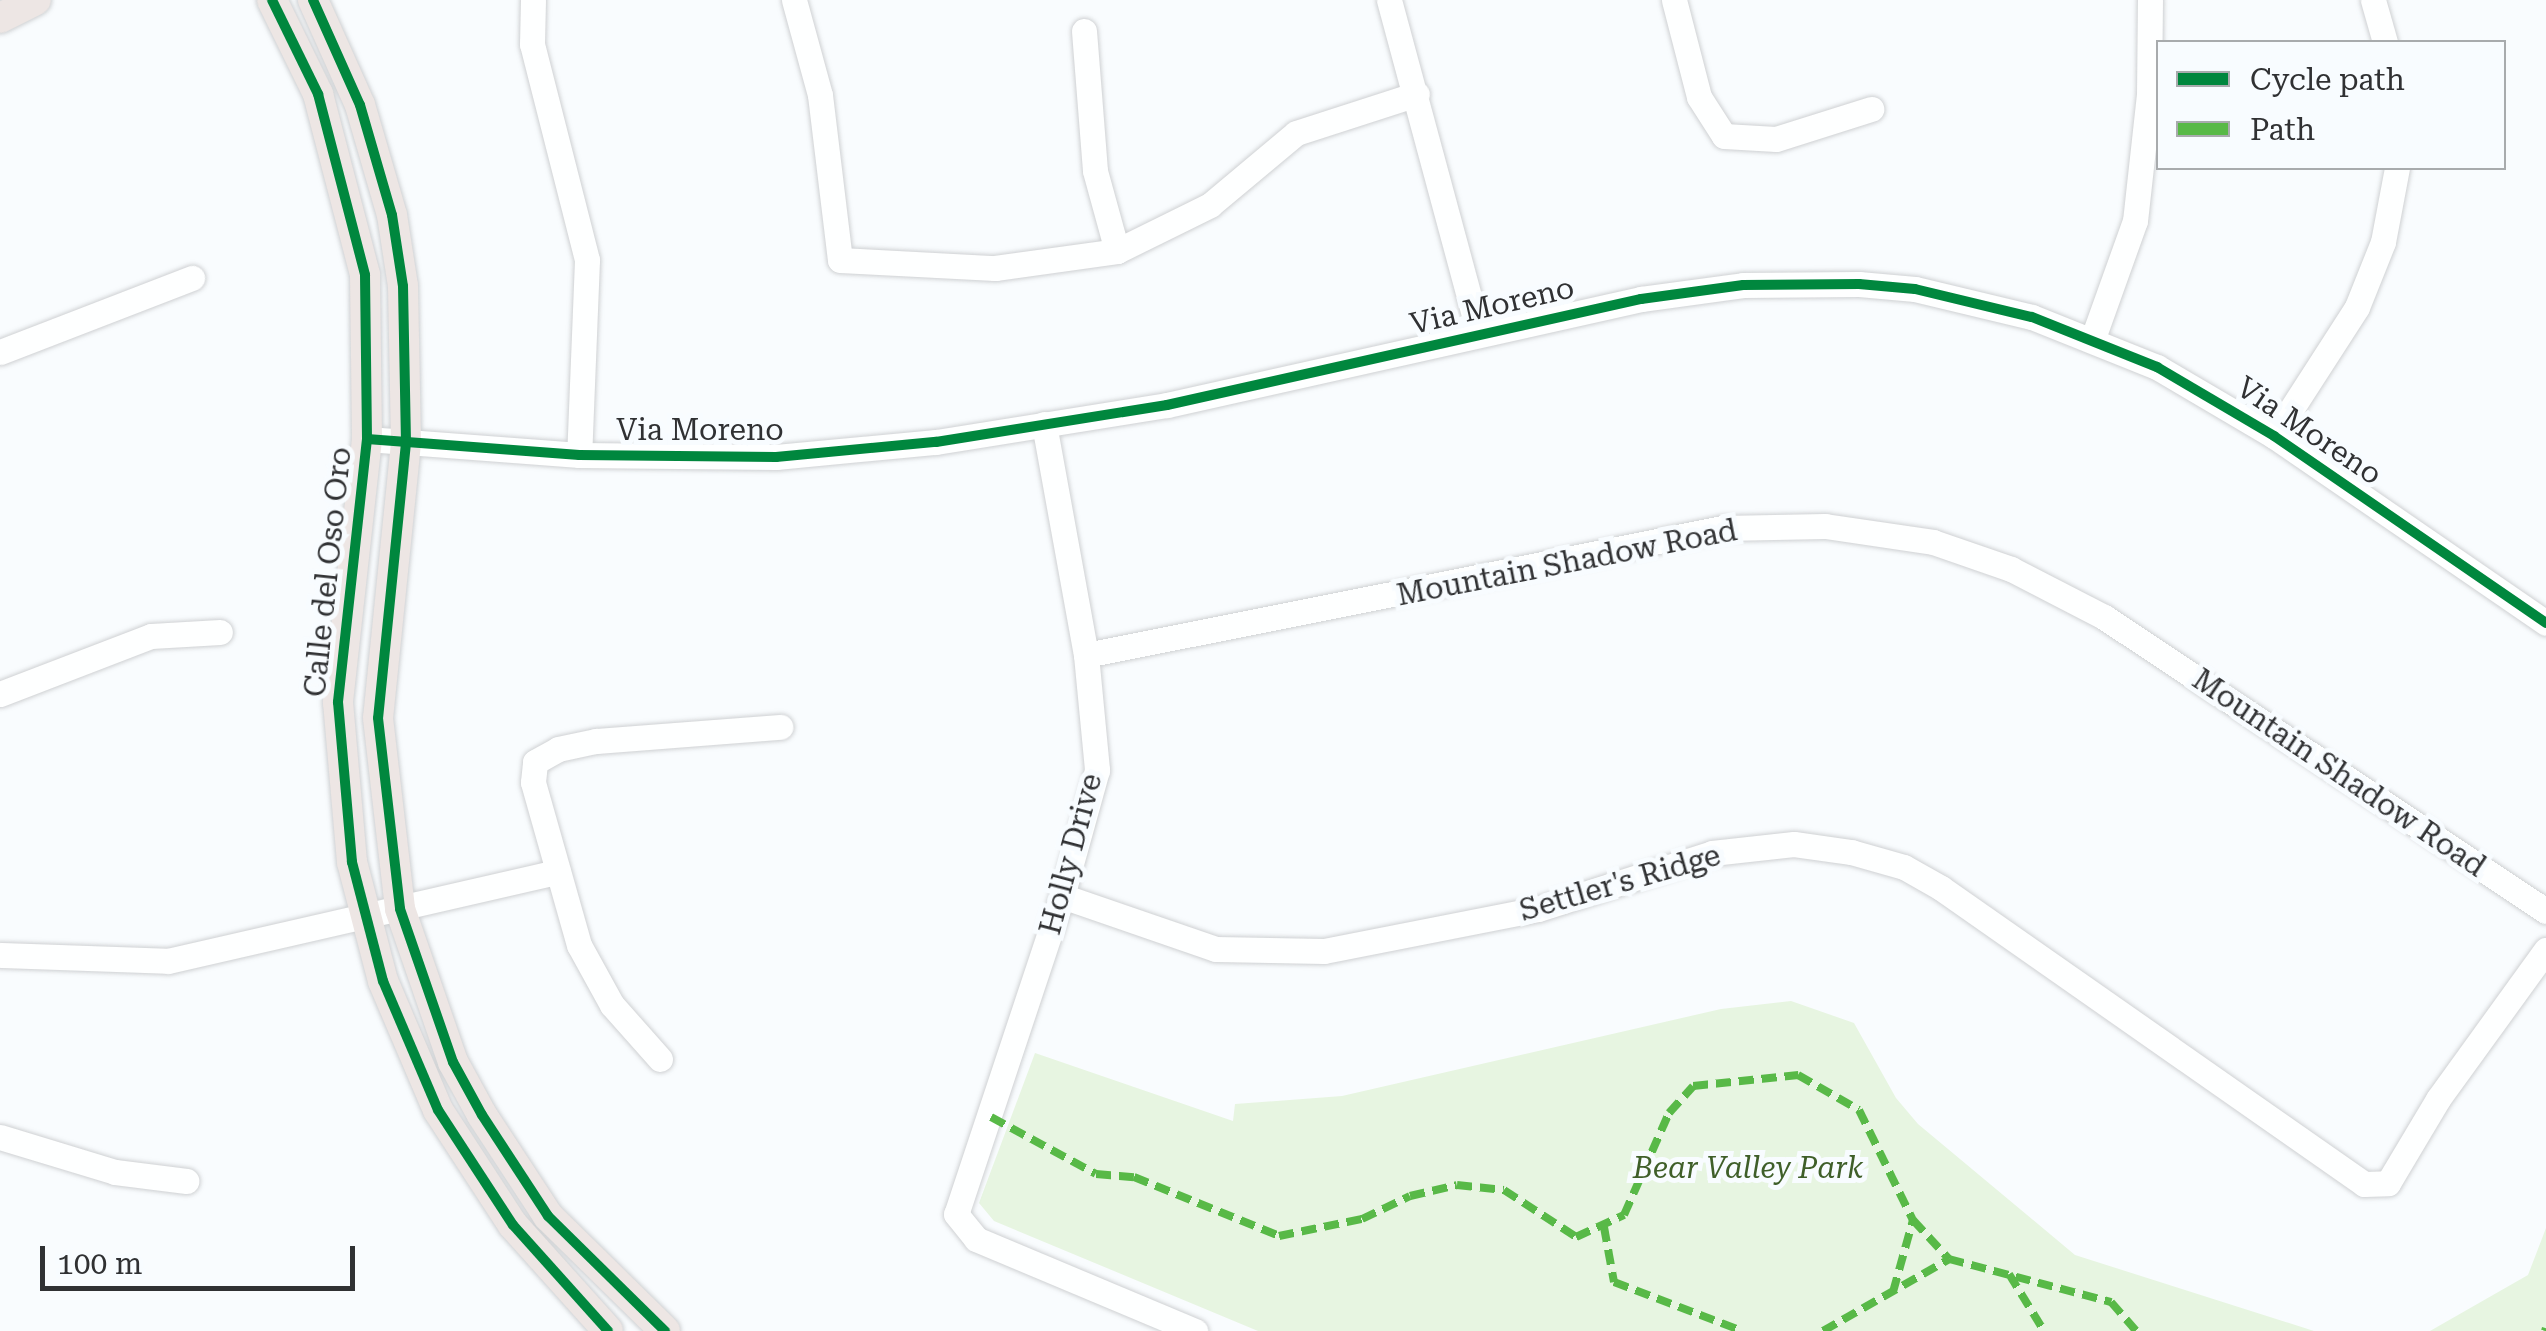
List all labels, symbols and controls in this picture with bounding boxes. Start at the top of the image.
legend [2156,40,2506,170]
text: Cycle path [2250,62,2405,97]
text: Path [2250,112,2315,147]
street label: Via Moreno [1406,270,1578,342]
street label: Via Moreno [2230,369,2388,493]
street label: Via Moreno [616,412,784,448]
street label: Calle del Oso Oro [297,445,359,699]
street label: Mountain Shadow Road [1394,512,1740,614]
street label: Mountain Shadow Road [2186,661,2492,885]
street label: Holly Drive [1032,770,1110,938]
street label: Settler's Ridge [1515,837,1725,929]
park label: Bear Valley Park [1633,1150,1863,1186]
scale bar [45,1226,360,1288]
text: 100 m [57,1246,142,1281]

